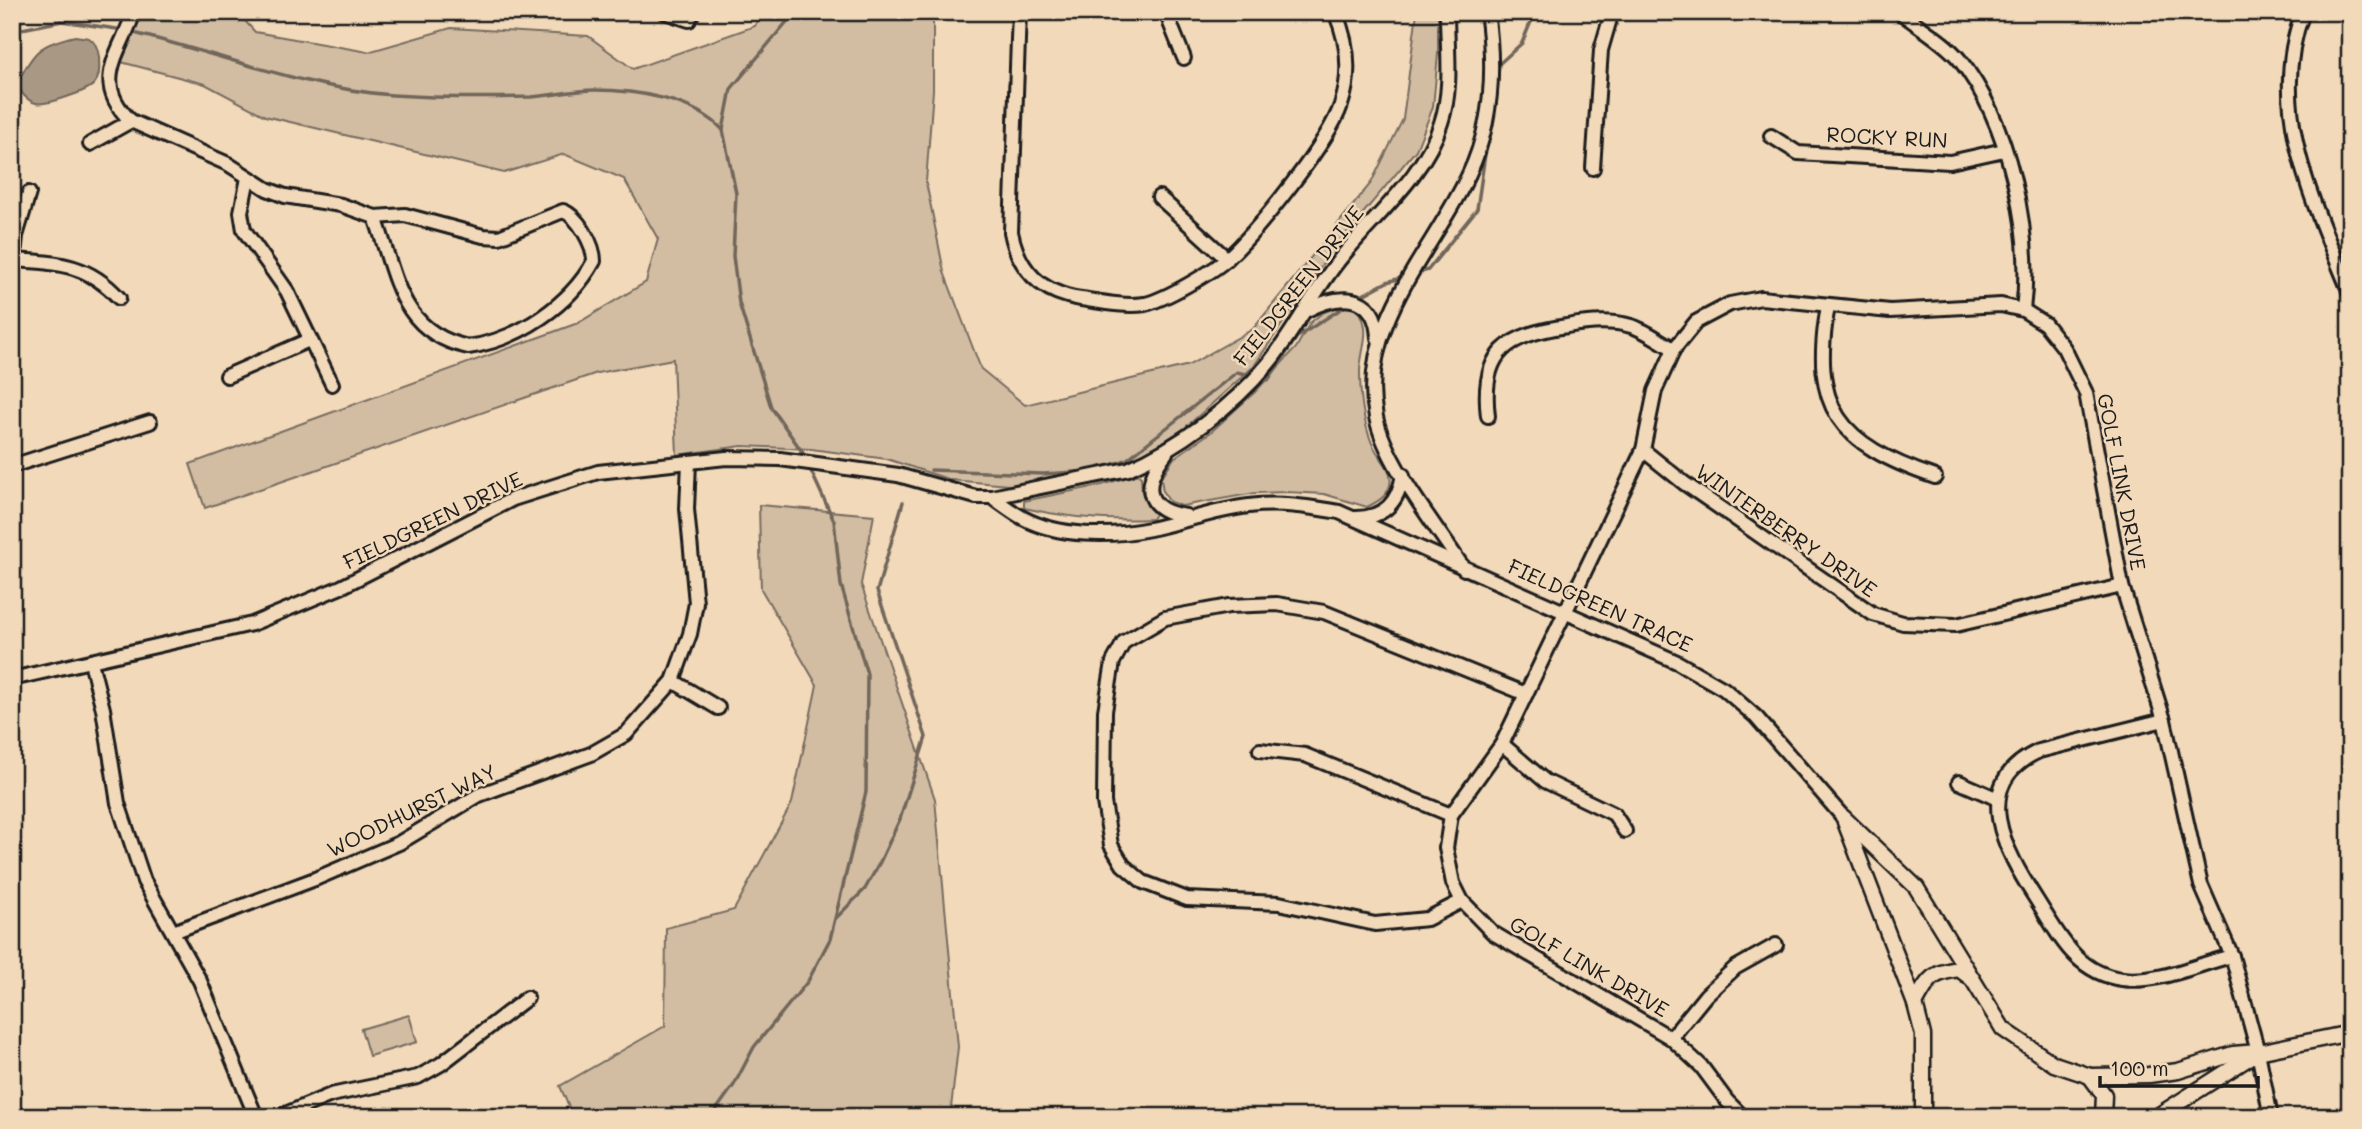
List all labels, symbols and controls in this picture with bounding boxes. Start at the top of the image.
street label: ROCKY RUN [1826,120,1948,153]
street label: FIELDGREEN DRIVE [1227,199,1369,371]
street label: GOLF LINK DRIVE [2092,391,2153,572]
street label: WINTERBERRY DRIVE [1691,457,1883,603]
street label: FIELDGREEN DRIVE [338,464,527,575]
street label: FIELDGREEN TRACE [1504,552,1697,657]
street label: WOODHURST WAY [322,757,501,862]
street label: GOLF LINK DRIVE [1505,909,1674,1022]
scale bar [2100,1045,2257,1089]
text: 100 m [2110,1054,2169,1081]

